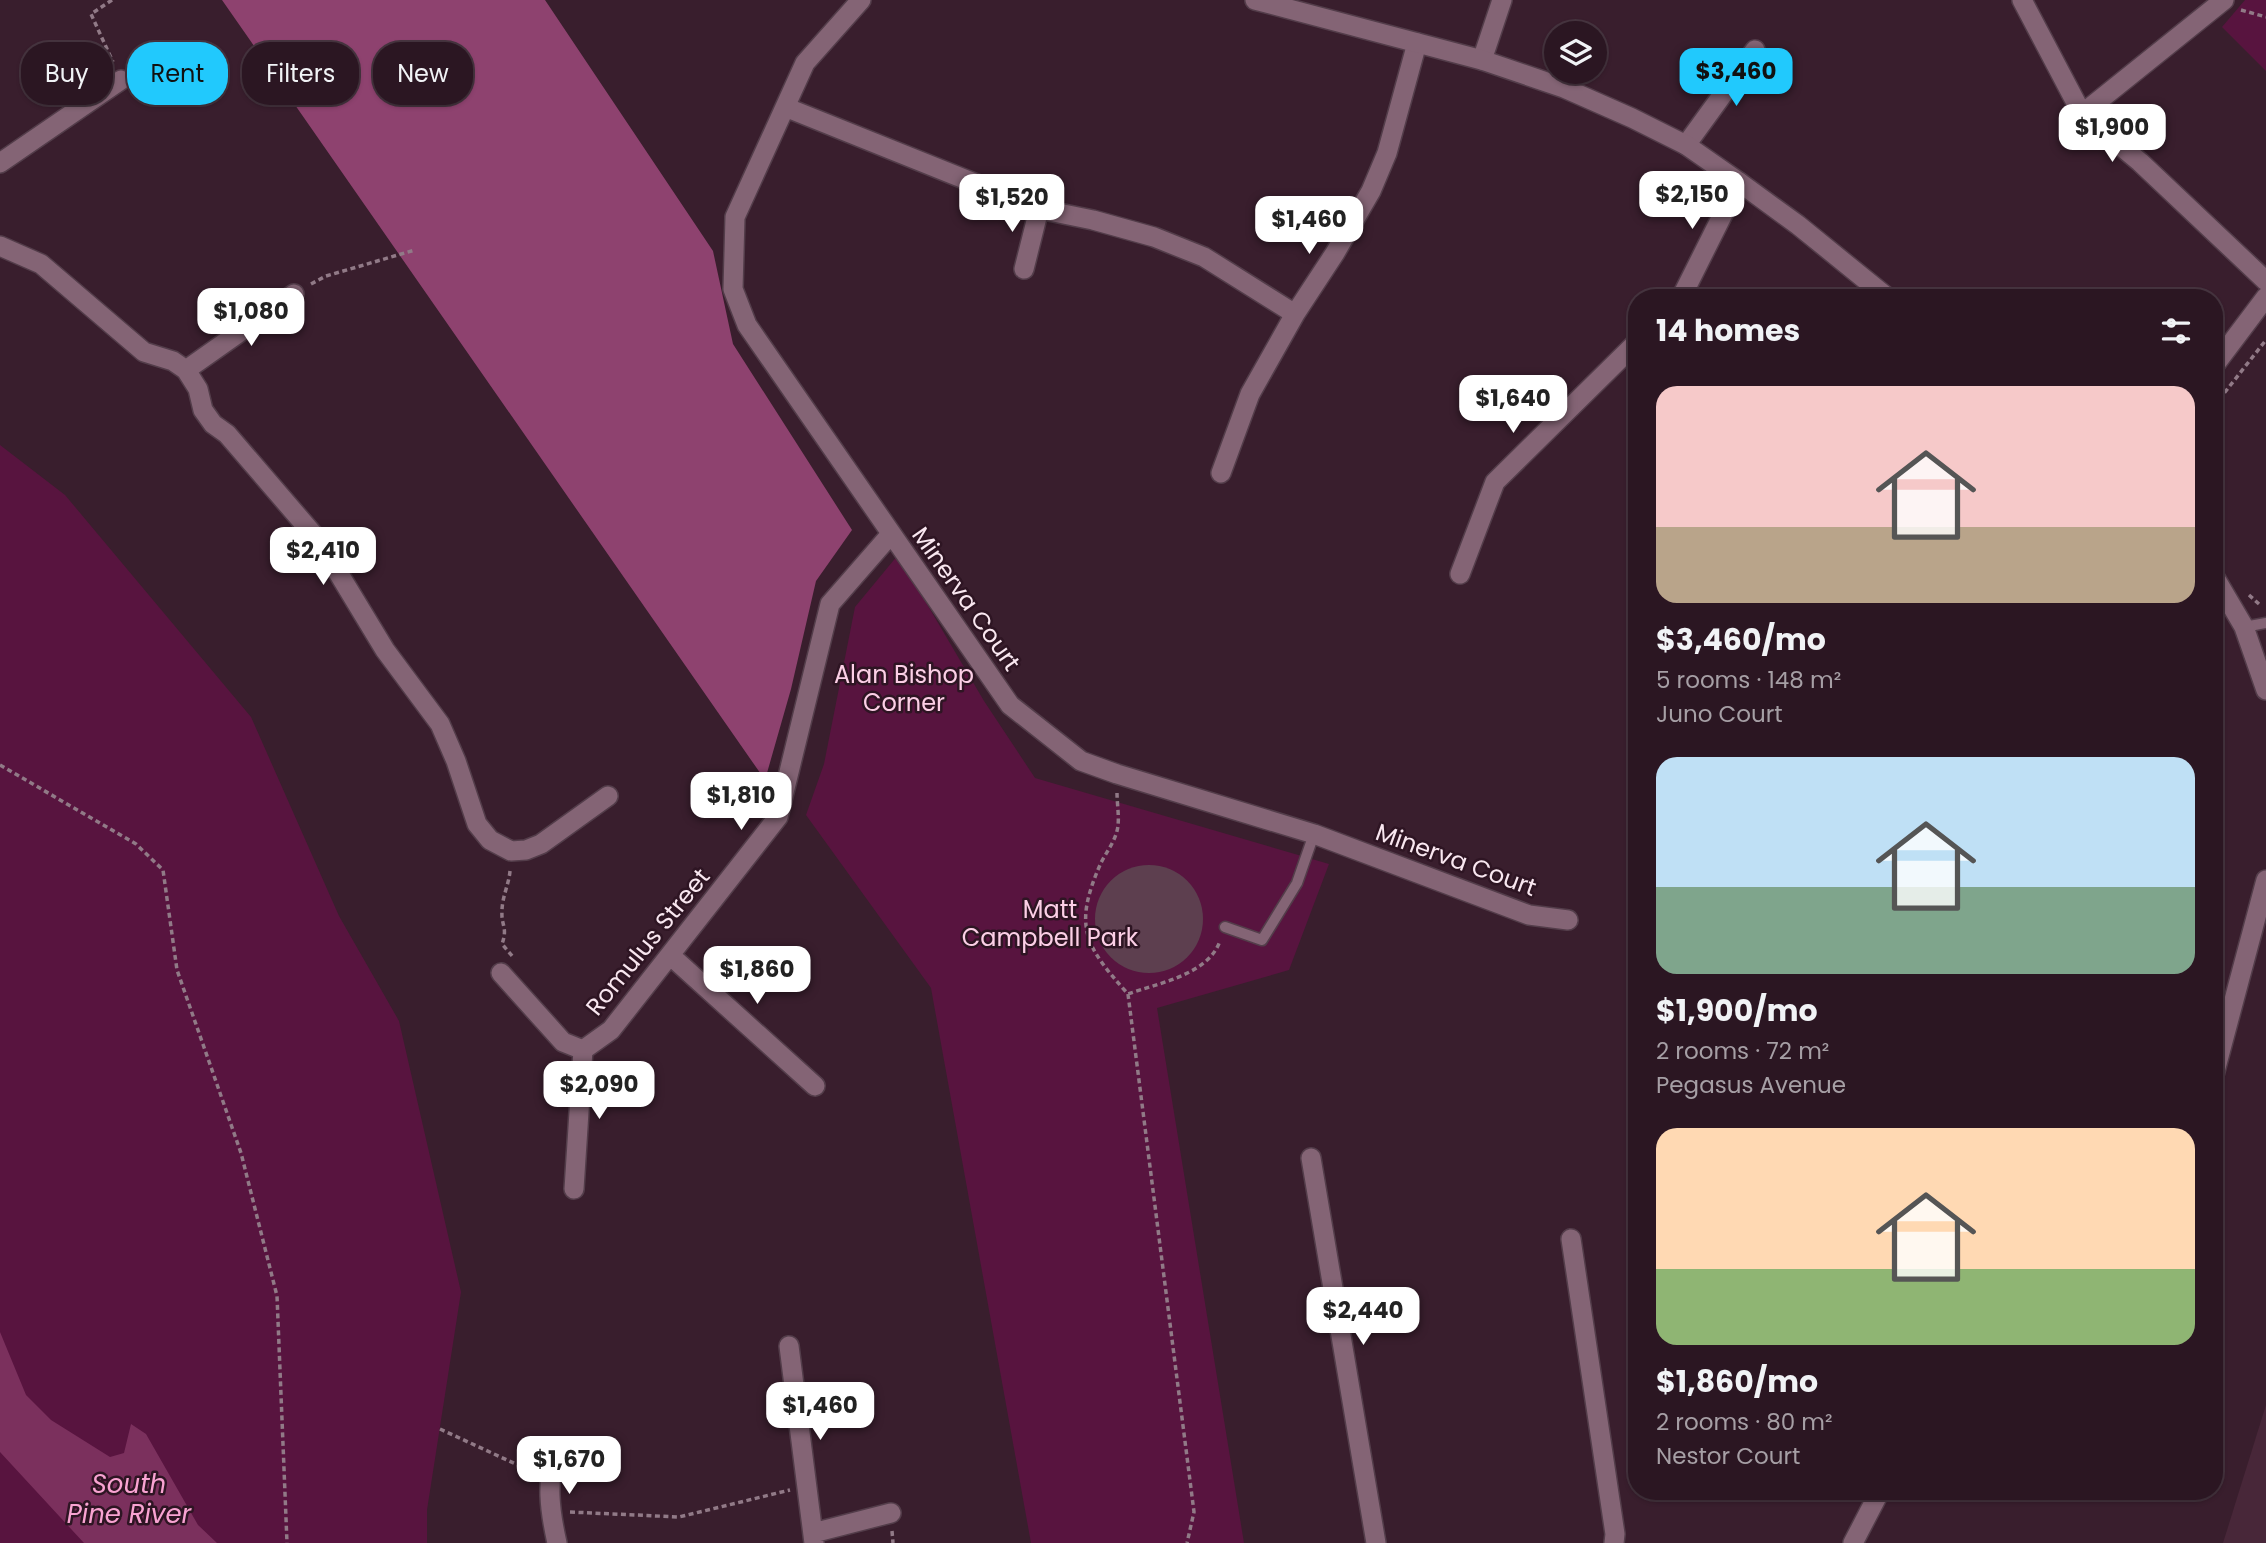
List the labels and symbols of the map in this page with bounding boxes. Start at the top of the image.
pin: $3,460 [1679,48,1793,108]
pin: $1,900 [2055,104,2169,164]
pin: $2,150 [1635,172,1749,231]
pin: $1,520 [955,174,1069,234]
pin: $1,460 [1252,196,1366,256]
pin: $1,080 [194,288,308,348]
pin: $1,640 [1456,376,1570,435]
street label: Minerva Court [904,520,1028,677]
pin: $2,410 [266,528,380,587]
park label: Alan Bishop Corner [834,658,974,719]
pin: $1,810 [684,772,798,832]
street label: Minerva Court [1371,815,1541,904]
street label: Romulus Street [578,861,717,1022]
park label: Matt Campbell Park [962,893,1139,954]
pin: $1,860 [700,946,814,1006]
pin: $2,090 [542,1062,656,1121]
pin: $2,440 [1306,1288,1420,1347]
pin: $1,460 [763,1382,877,1442]
pin: $1,670 [512,1436,626,1496]
water label: South Pine River [67,1466,193,1532]

